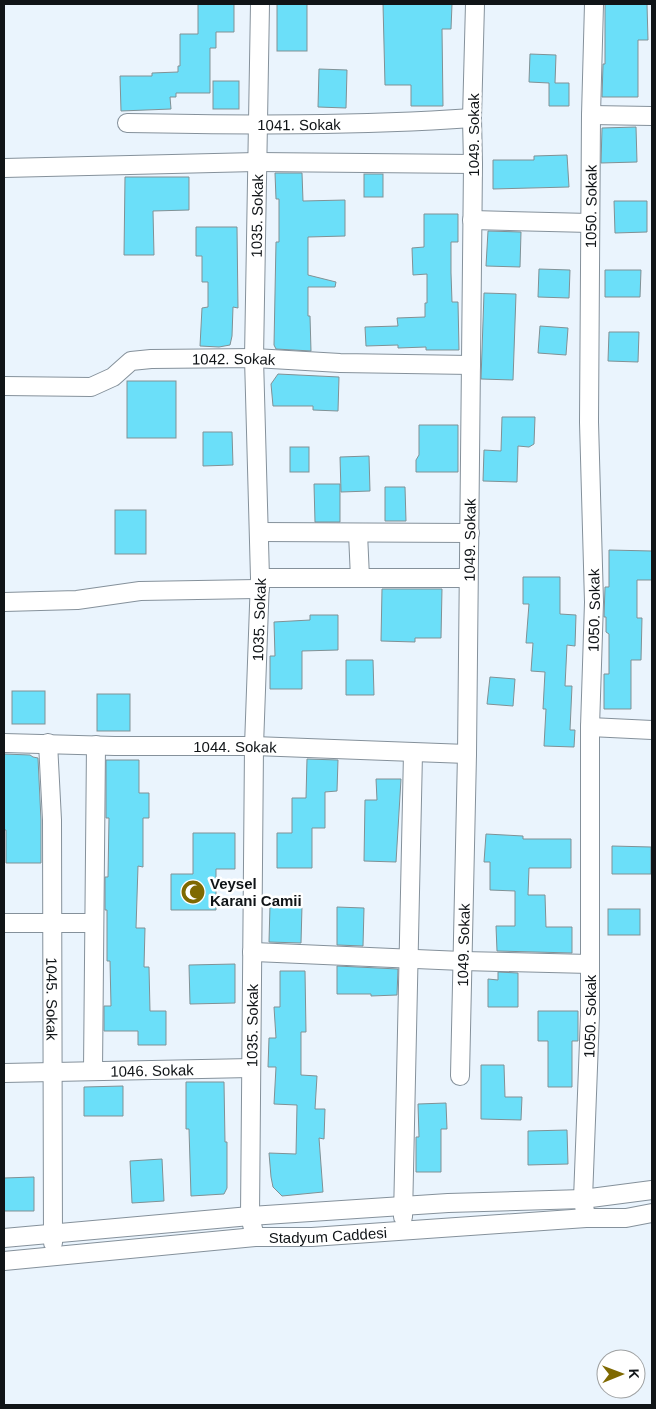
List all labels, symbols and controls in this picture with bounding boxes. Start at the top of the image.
street label: 1049. Sokak [465,93,482,177]
street label: 1041. Sokak [257,115,341,133]
street label: 1050. Sokak [582,164,599,248]
street label: 1035. Sokak [247,173,266,258]
street label: 1042. Sokak [192,349,276,368]
street label: 1049. Sokak [460,498,478,582]
street label: 1050. Sokak [584,568,603,652]
street label: 1035. Sokak [249,577,269,662]
street label: 1044. Sokak [193,737,277,755]
place label: Veysel Karani Camii [210,875,302,909]
mosque icon: Veysel Karani Camii [180,879,206,905]
street label: 1049. Sokak [453,903,472,987]
street label: 1045. Sokak [44,957,61,1041]
street label: 1050. Sokak [580,974,599,1058]
street label: 1035. Sokak [243,983,260,1067]
street label: 1046. Sokak [110,1061,194,1079]
street label: Stadyum Caddesi [269,1223,387,1246]
north arrow [596,1349,646,1399]
text: K [626,1369,642,1379]

